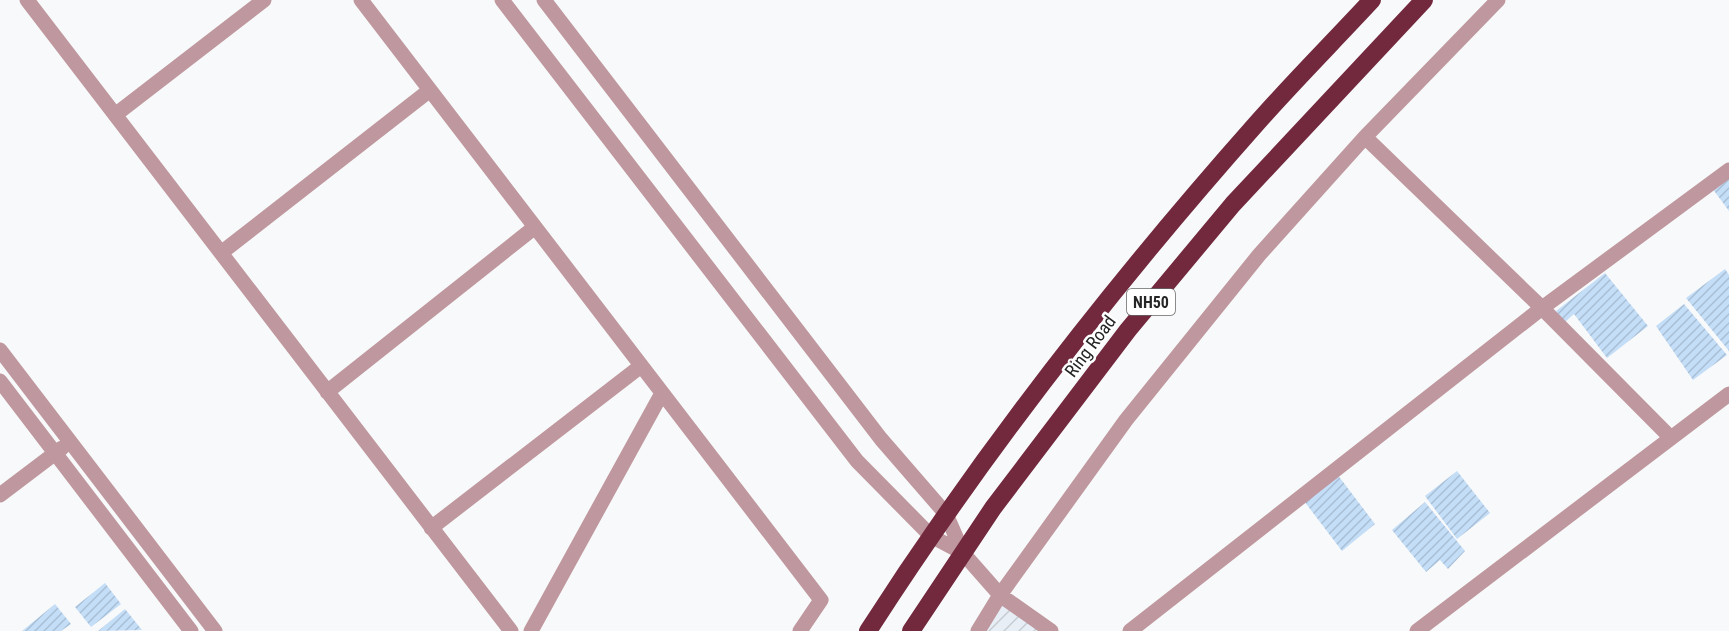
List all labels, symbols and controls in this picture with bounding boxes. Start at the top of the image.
road number: NH50 [1127,289,1175,315]
street label: Ring Road [1060,311,1120,381]

